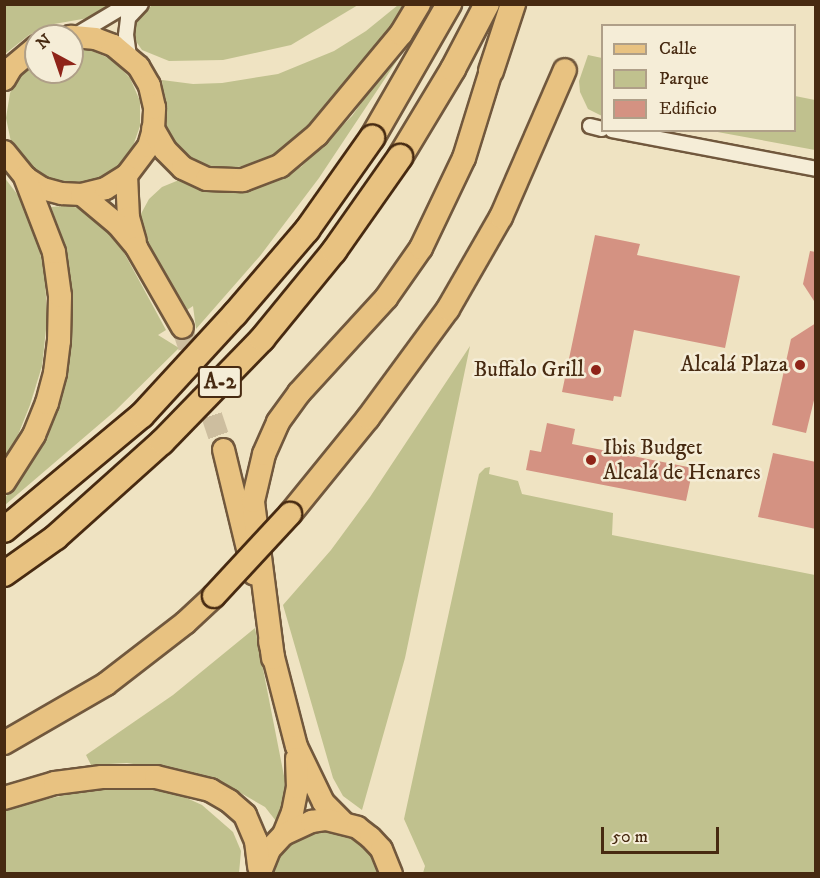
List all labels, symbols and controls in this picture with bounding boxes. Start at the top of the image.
north arrow [24,24,84,84]
legend [601,24,796,132]
text: N [32,30,55,54]
text: Calle [659,38,697,60]
text: Parque [659,68,709,90]
text: Edificio [659,98,717,120]
place label: Alcalá Plaza [680,352,788,378]
place label: Buffalo Grill [473,357,584,383]
marker: Alcalá Plaza [793,358,807,372]
marker: Buffalo Grill [589,363,603,377]
road number: A-2 [198,364,242,400]
place label: Ibis Budget Alcalá de Henares [603,434,761,486]
marker: Ibis Budget Alcalá de Henares [584,453,598,467]
scale bar [604,815,722,853]
text: 50 m [612,826,648,848]

